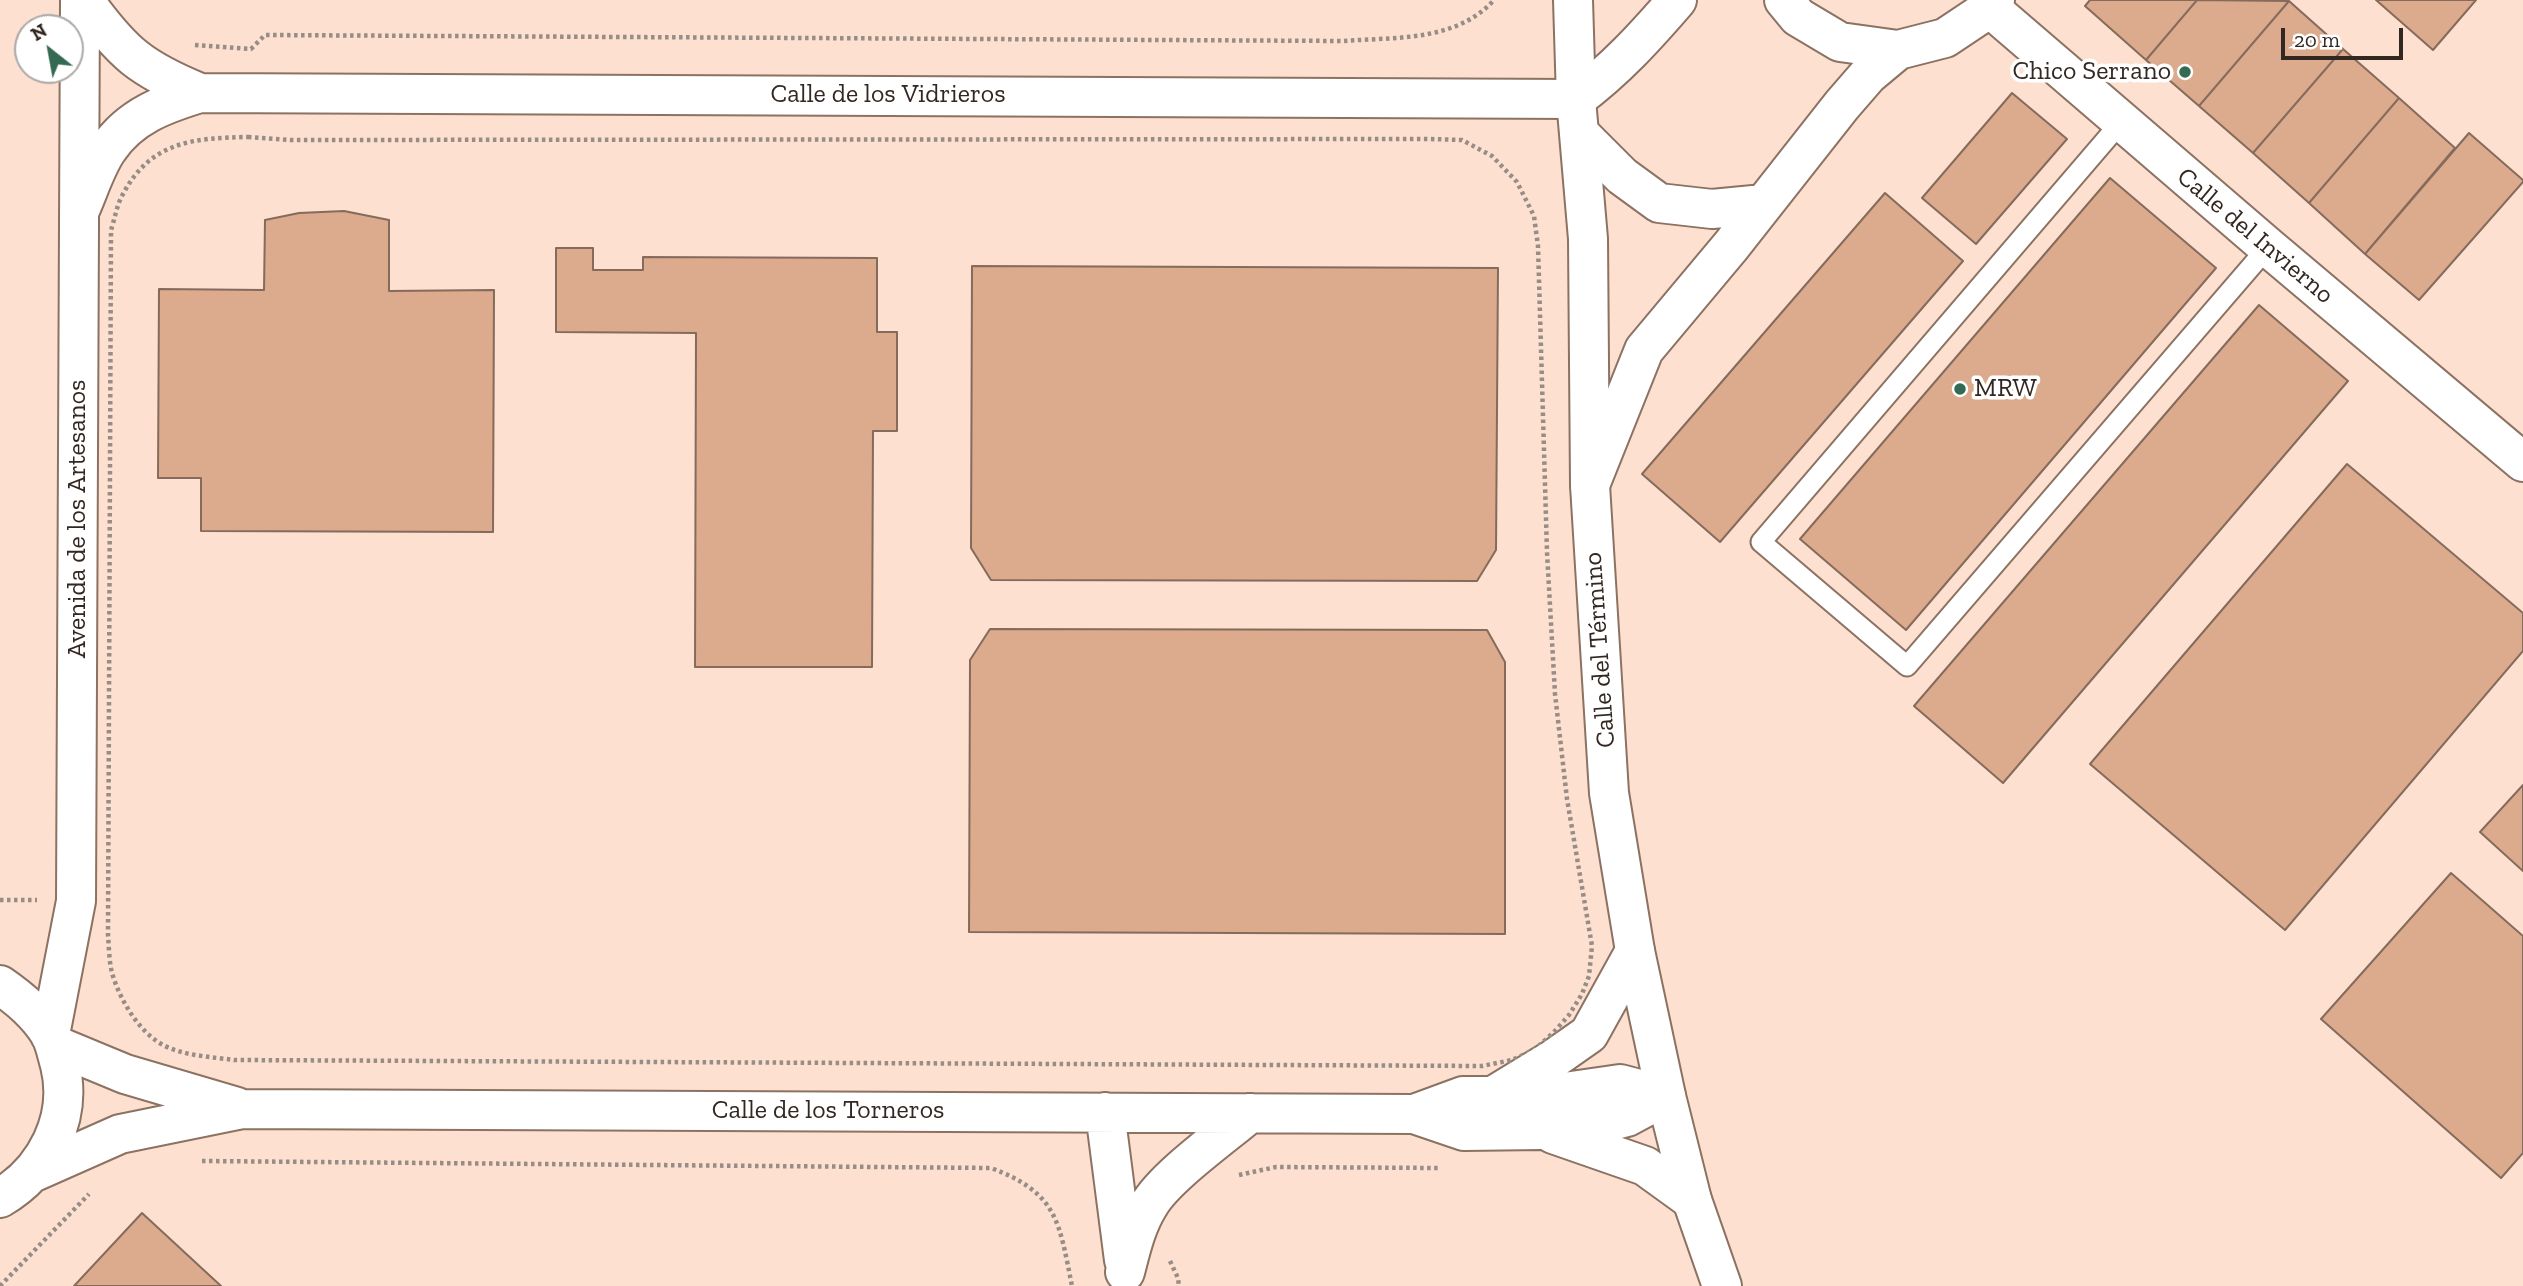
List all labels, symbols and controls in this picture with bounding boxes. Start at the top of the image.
north arrow [14,14,84,84]
scale bar [2285,14,2408,58]
text: N [27,19,51,46]
text: 20 m [2294,27,2340,52]
place label: Chico Serrano [2012,56,2171,88]
marker: Chico Serrano [2177,64,2193,80]
street label: Calle de los Vidrieros [770,79,1006,111]
street label: Calle del Invierno [2170,161,2340,311]
place label: MRW [1974,373,2037,405]
street label: Avenida de los Artesanos [62,380,94,658]
marker: MRW [1952,381,1968,397]
street label: Calle del Término [1578,551,1622,749]
street label: Calle de los Torneros [712,1095,944,1127]

